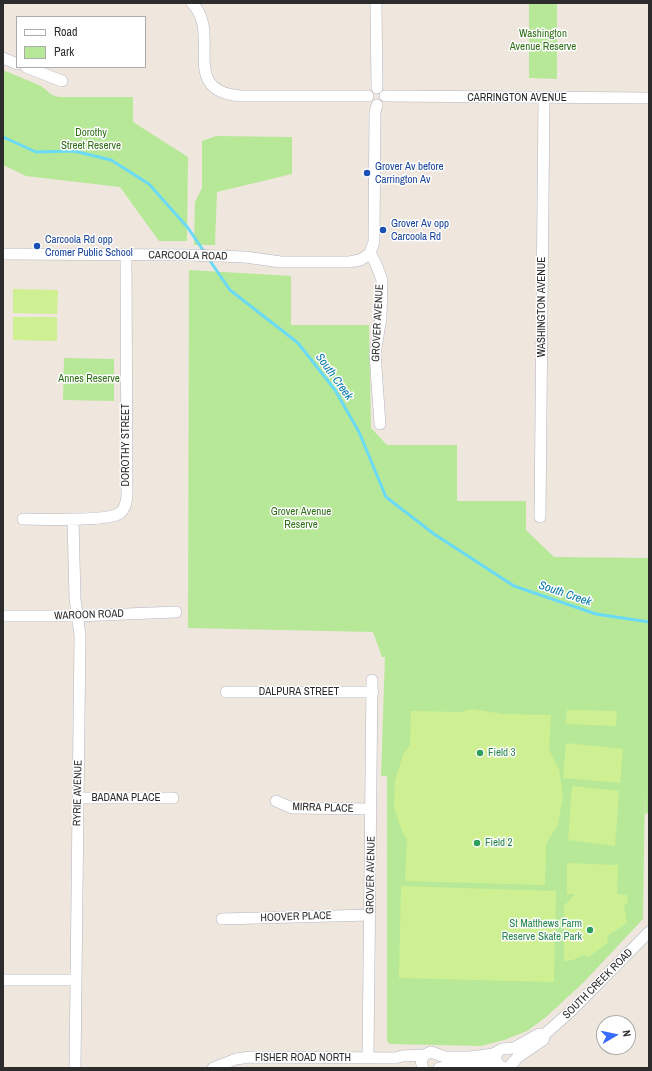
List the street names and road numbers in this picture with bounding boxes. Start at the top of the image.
street label: CARRINGTON AVENUE [467,91,567,105]
street label: CARCOOLA ROAD [148,249,228,263]
street label: WASHINGTON AVENUE [535,257,549,357]
street label: GROVER AVENUE [369,284,387,362]
street label: DOROTHY STREET [119,403,133,487]
street label: WAROON ROAD [54,607,124,623]
street label: DALPURA STREET [259,685,339,699]
street label: RYRIE AVENUE [71,760,85,826]
street label: BADANA PLACE [91,791,161,805]
street label: MIRRA PLACE [292,800,354,816]
street label: GROVER AVENUE [364,836,378,914]
street label: HOOVER PLACE [260,909,332,925]
street label: SOUTH CREEK ROAD [560,946,636,1022]
street label: FISHER ROAD NORTH [255,1051,351,1065]

